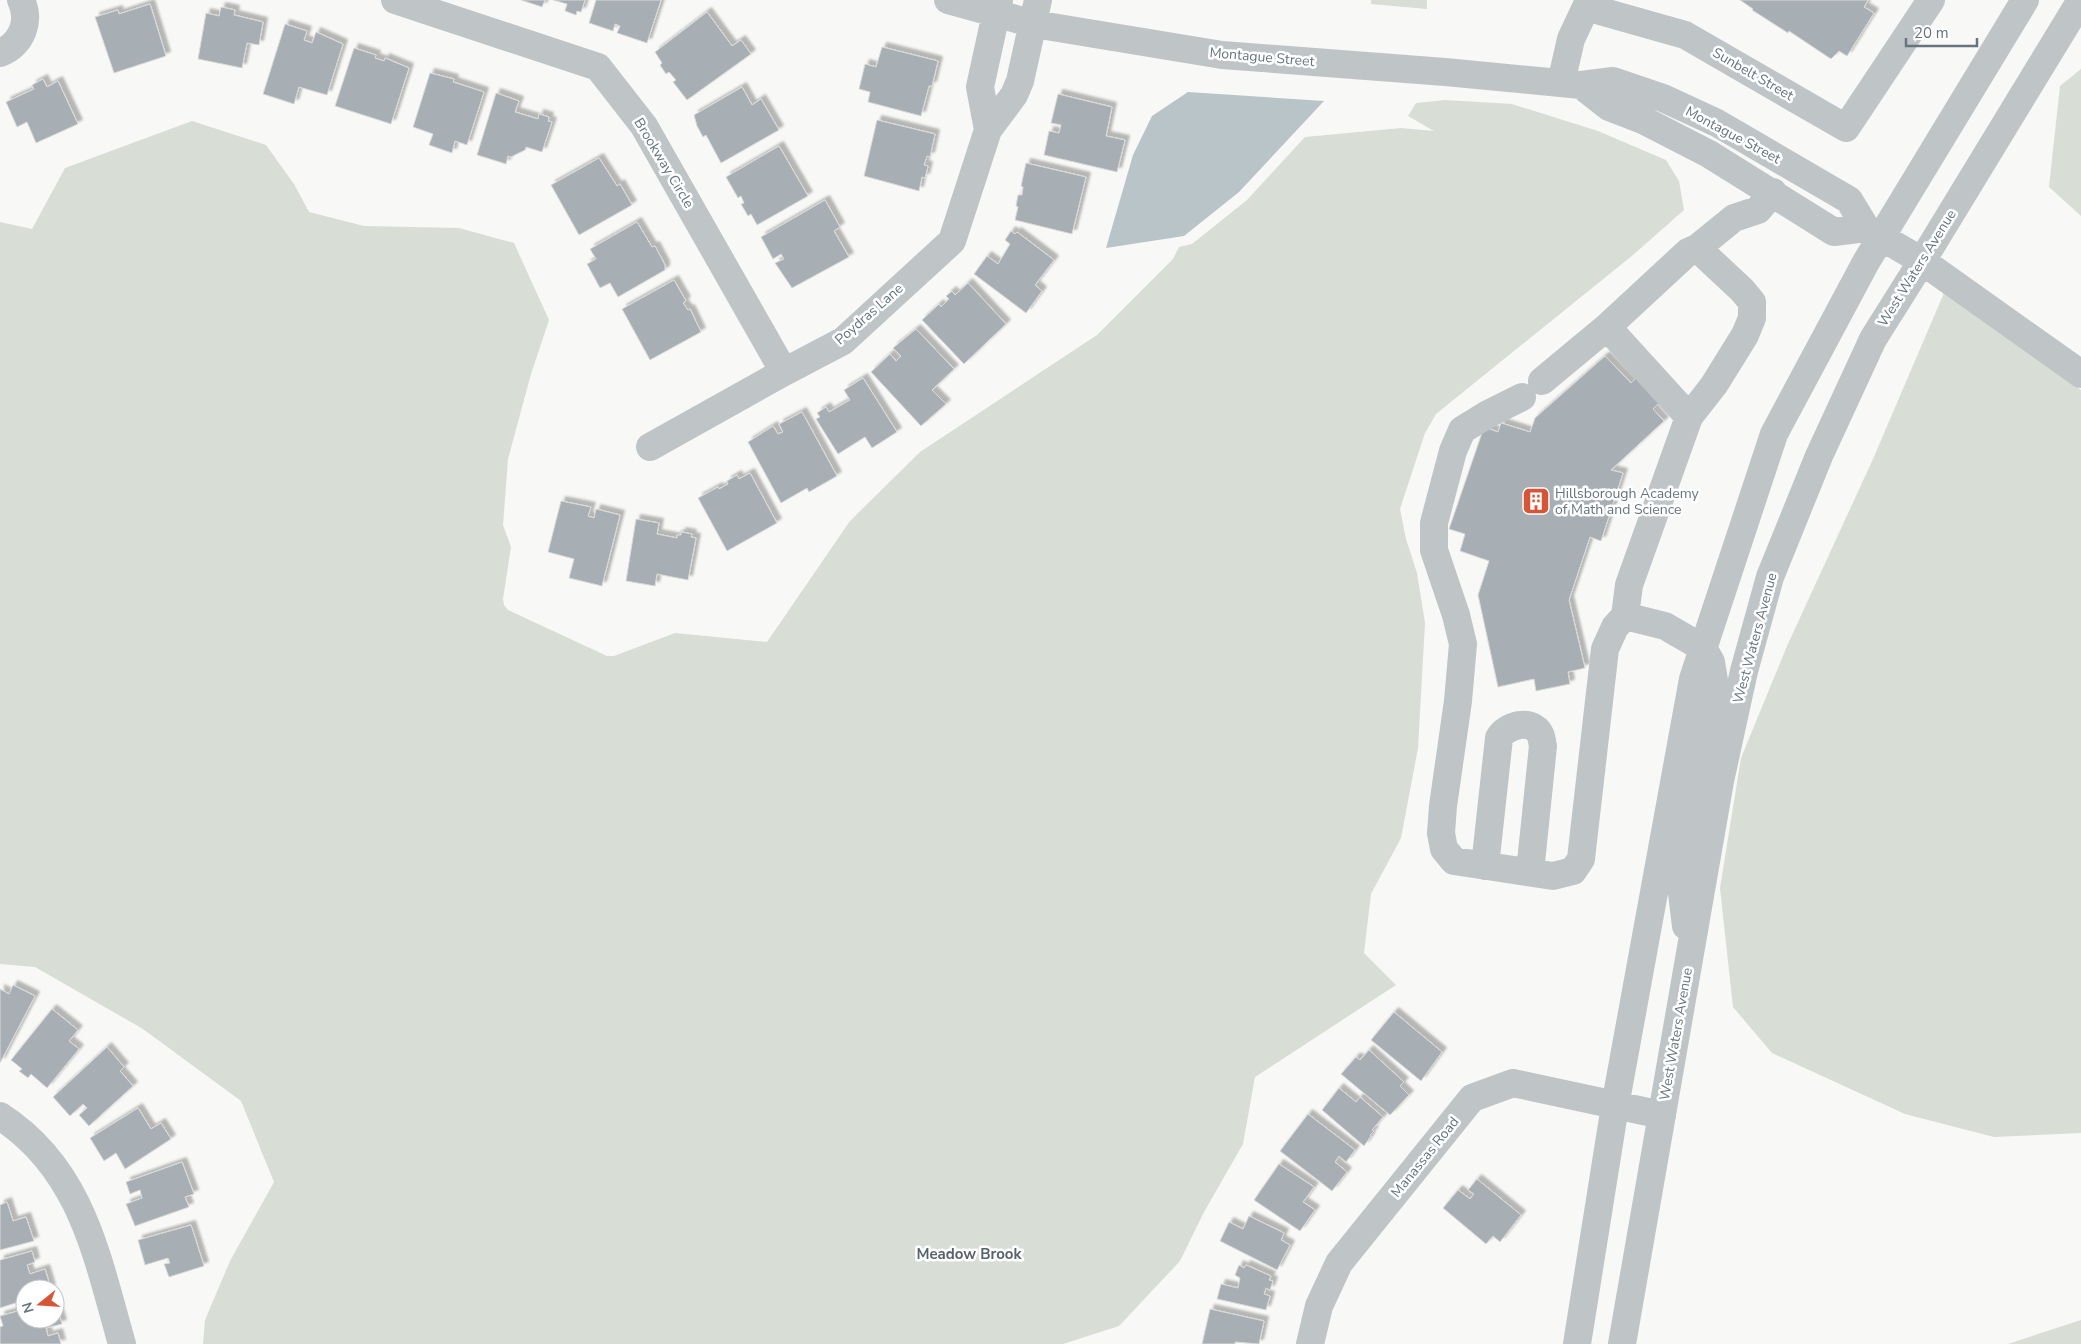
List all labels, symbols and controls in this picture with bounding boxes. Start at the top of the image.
scale bar [1906,15,1977,47]
text: 20 m [1914,23,1949,43]
street label: Montague Street [1209,43,1315,71]
street label: Sunbelt Street [1709,43,1797,105]
street label: Montague Street [1682,102,1784,168]
street label: Brookway Circle [630,114,698,212]
street label: West Waters Avenue [1873,206,1961,330]
street label: Poydras Lane [831,279,907,349]
place label: Hillsborough Academy of Math and Science [1555,484,1700,519]
building icon: Hillsborough Academy of Math and Science [1521,486,1551,516]
street label: West Waters Avenue [1728,571,1782,705]
street label: West Waters Avenue [1655,966,1697,1102]
street label: Manassas Road [1387,1113,1463,1201]
district label: Meadow Brook [916,1244,1023,1264]
north arrow [15,1279,65,1329]
text: N [17,1300,39,1315]

